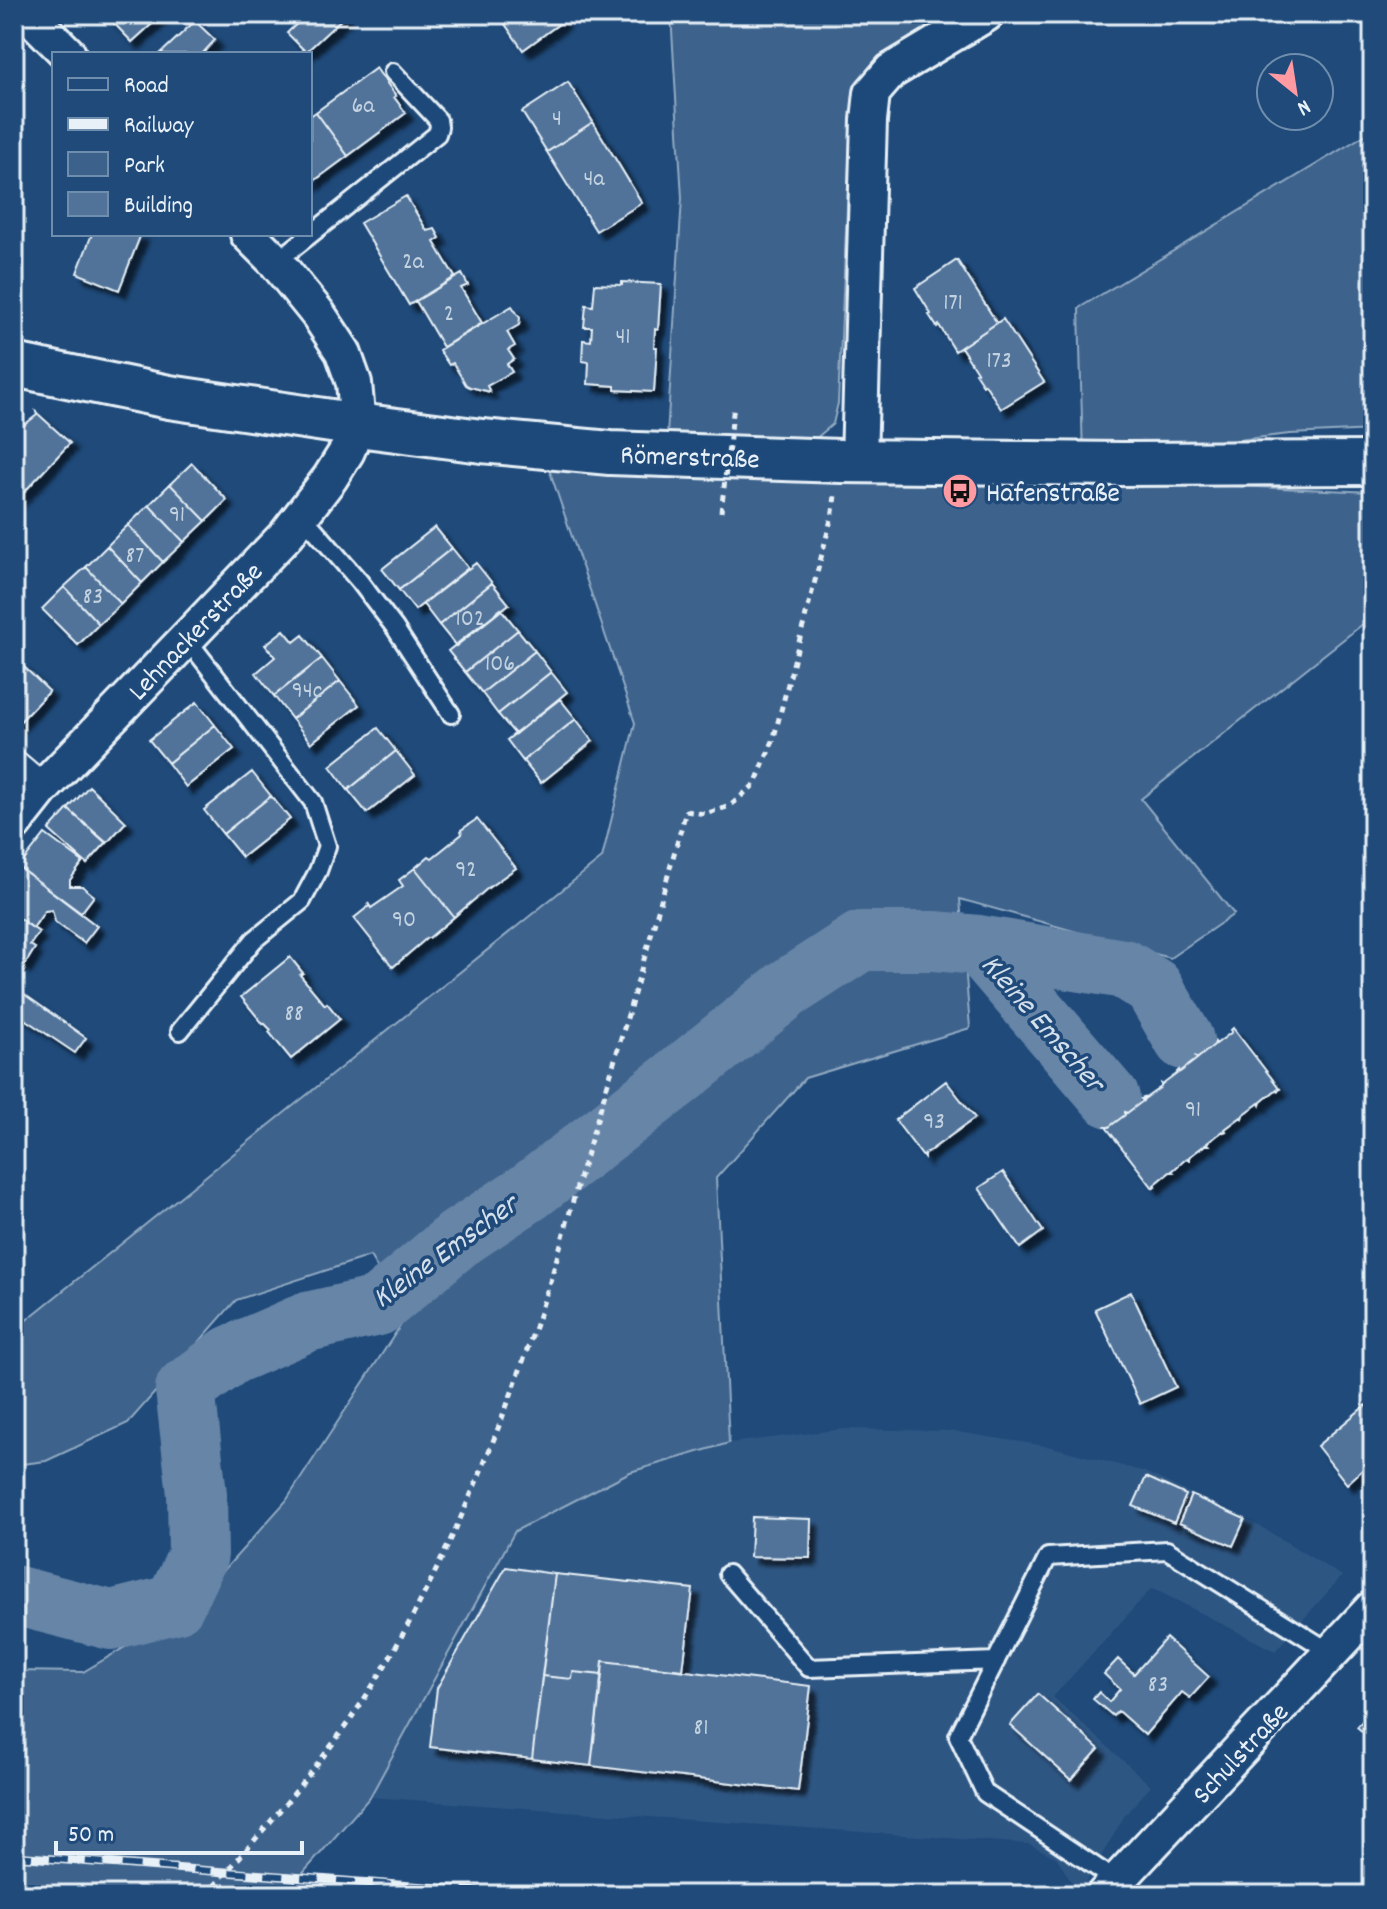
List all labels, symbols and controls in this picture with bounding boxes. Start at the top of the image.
legend [52,52,312,236]
north arrow [1255,52,1335,132]
text: Road [124,70,169,104]
house number: 6a [351,90,375,124]
text: N [1291,90,1316,122]
house number: 4 [552,103,562,137]
text: Railway [124,110,195,144]
text: Park [124,150,165,184]
house number: 4a [583,163,605,197]
text: Building [124,190,193,224]
house number: 2a [402,246,425,280]
house number: 171 [943,287,963,321]
house number: 2 [444,298,454,332]
house number: 41 [615,321,631,355]
house number: 173 [986,345,1012,379]
street label: Römerstraße [620,438,760,482]
bus stop icon: Hafenstraße [941,472,979,510]
place label: Hafenstraße [986,476,1120,516]
house number: 91 [169,499,185,533]
house number: 87 [126,540,144,574]
street label: Lehnackerstraße [121,555,274,712]
house number: 83 [83,581,103,615]
house number: 102 [456,603,484,637]
house number: 106 [485,648,515,682]
house number: 94c [292,675,322,709]
house number: 92 [455,854,477,888]
house number: 90 [392,904,416,938]
water label: Kleine Emscher [968,946,1115,1106]
house number: 88 [284,998,304,1032]
house number: 91 [1185,1094,1201,1128]
house number: 93 [923,1106,945,1140]
water label: Kleine Emscher [365,1184,531,1321]
house number: 83 [1148,1669,1168,1703]
street label: Schulstraße [1185,1696,1300,1815]
house number: 81 [694,1712,708,1746]
scale bar [56,1805,302,1855]
text: 50 m [68,1819,114,1853]

